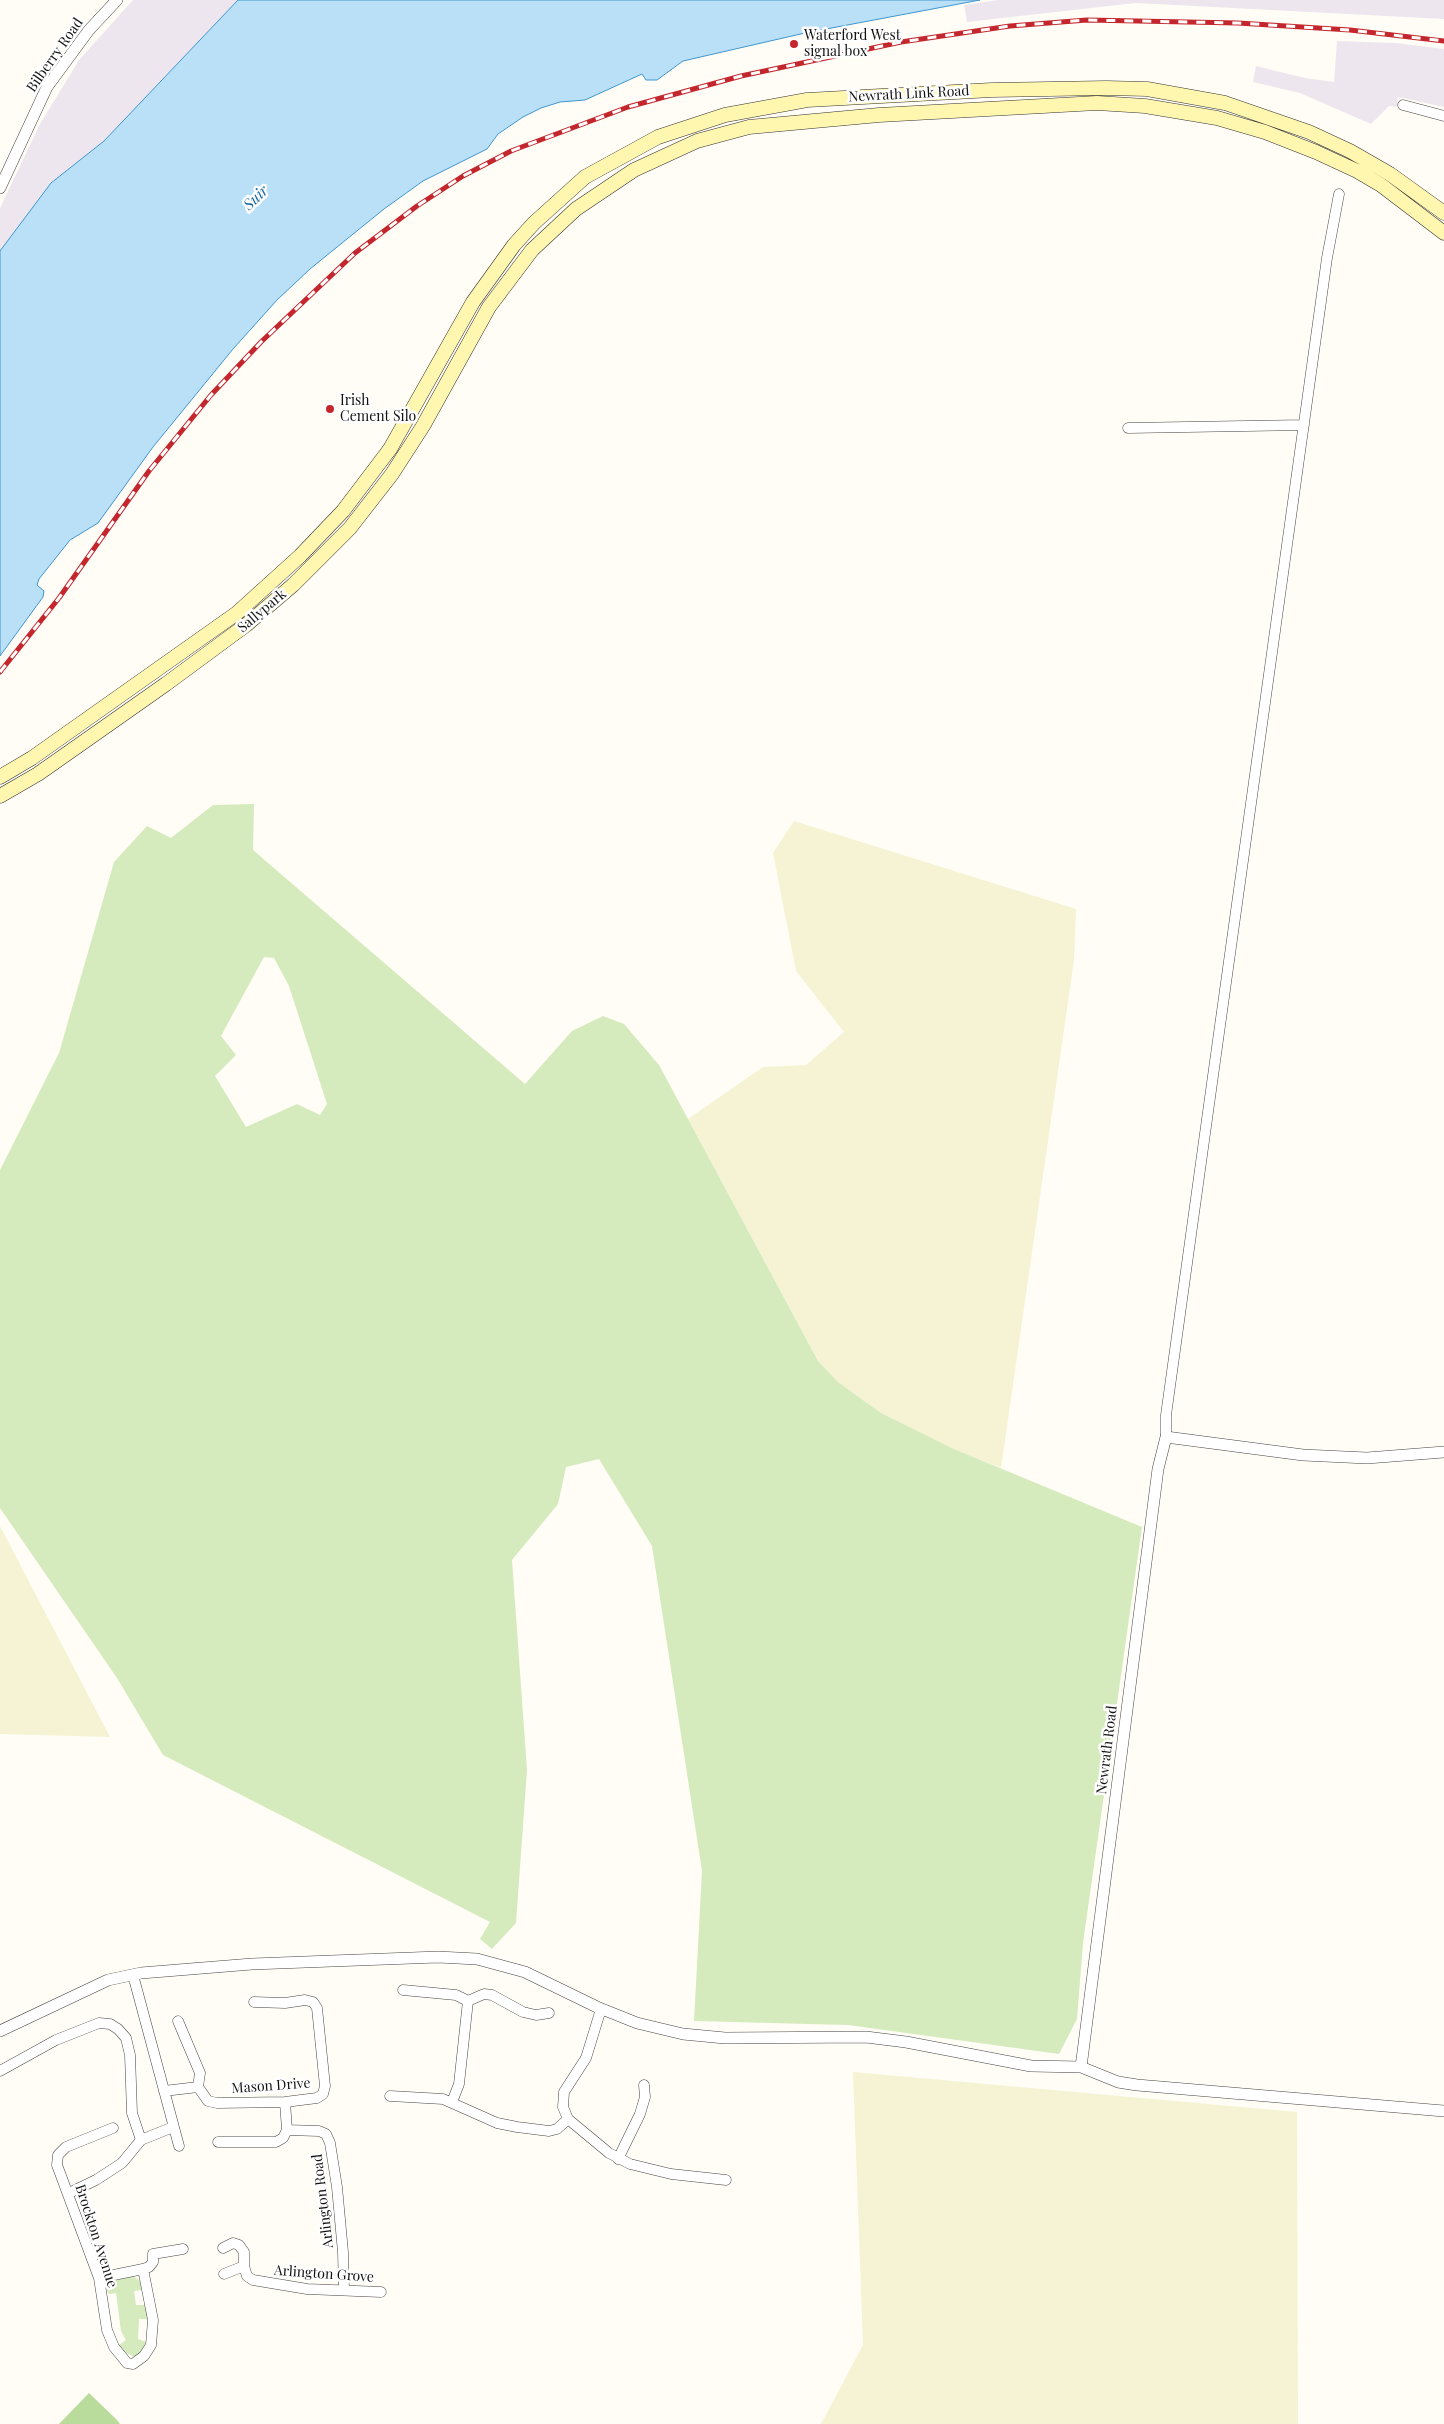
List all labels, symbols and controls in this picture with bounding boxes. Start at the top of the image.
street label: Bilberry Road [23,15,87,95]
place label: Waterford West signal box [804,28,901,60]
marker: Waterford West signal box [788,38,800,50]
street label: Newrath Link Road [848,82,970,106]
water label: Suir [240,182,272,214]
place label: Irish Cement Silo [340,393,416,426]
marker: Irish Cement Silo [324,403,336,415]
street label: Sallypark [234,586,290,636]
street label: Newrath Road [1093,1705,1121,1795]
street label: Mason Drive [231,2075,311,2097]
street label: Arlington Road [309,2153,337,2249]
street label: Brockton Avenue [71,2182,121,2290]
street label: Arlington Grove [273,2262,375,2286]

